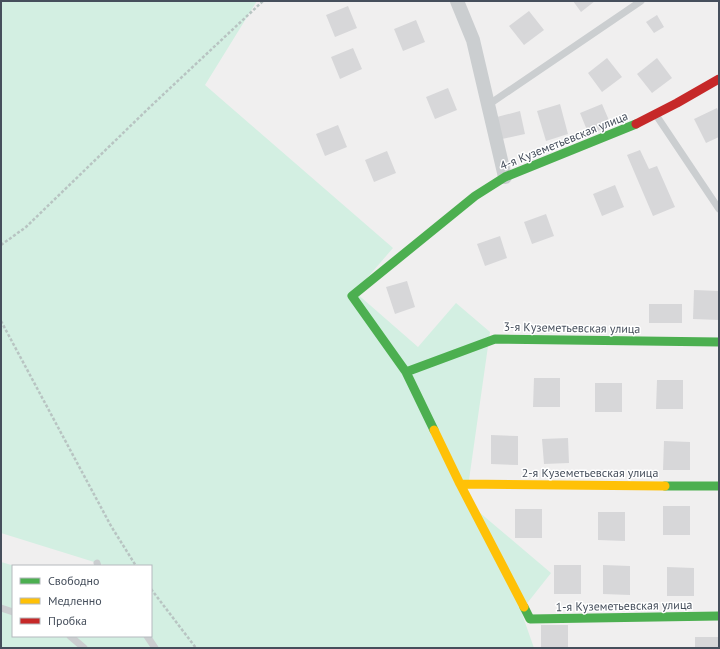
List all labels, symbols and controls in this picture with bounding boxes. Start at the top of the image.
street label: 4-я Куземетьевская улица [498,108,630,173]
street label: 3-я Куземетьевская улица [504,319,641,336]
street label: 2-я Куземетьевская улица [522,465,658,480]
legend [12,565,152,637]
text: Свободно [48,573,99,588]
text: Медленно [48,593,102,608]
street label: 1-я Куземетьевская улица [555,597,693,614]
text: Пробка [48,613,87,628]

